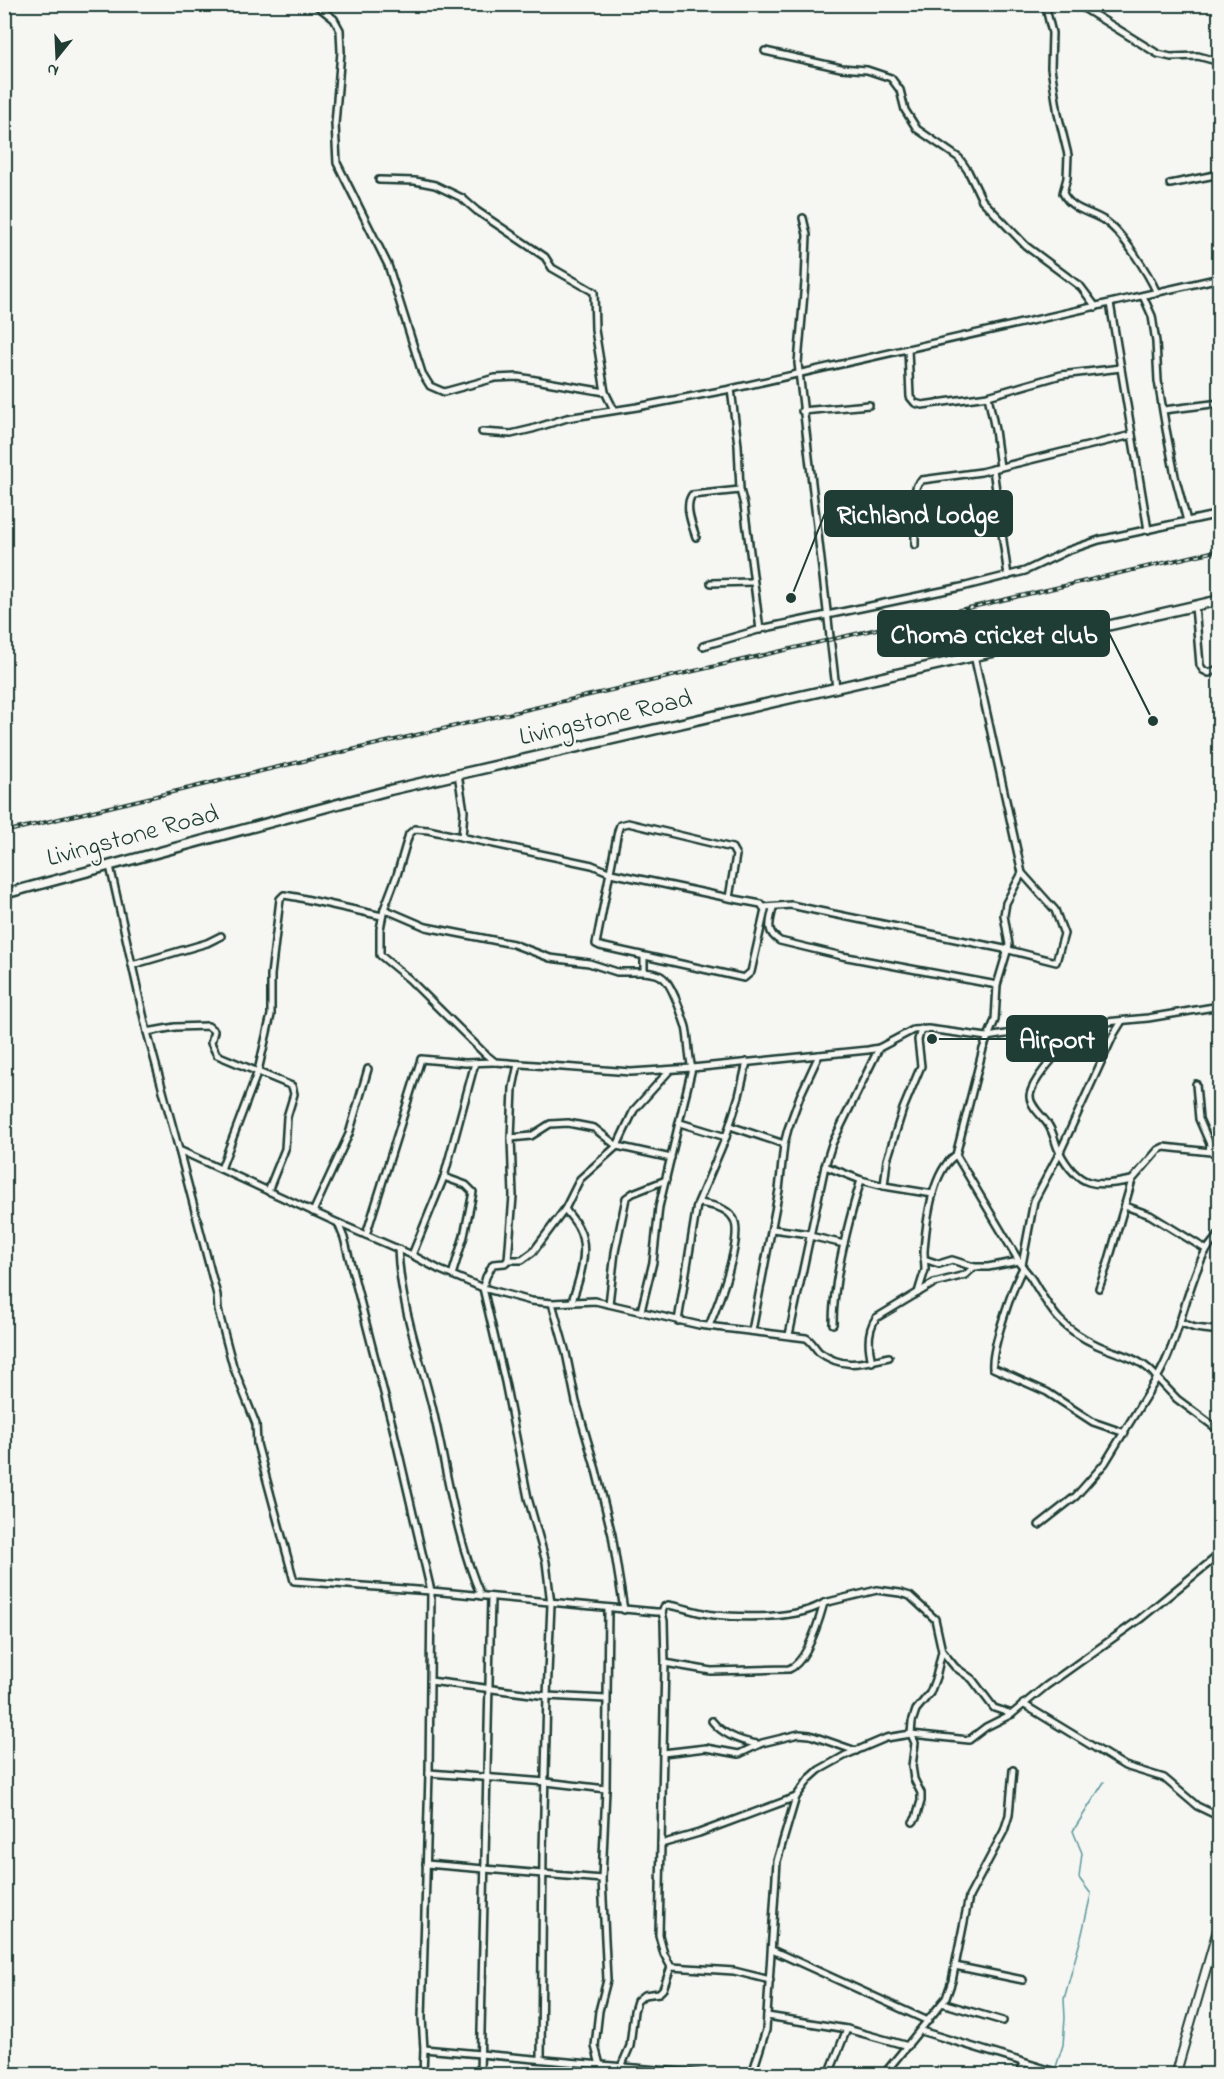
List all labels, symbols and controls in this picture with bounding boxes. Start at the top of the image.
north arrow [27,27,87,87]
text: N [44,56,62,82]
callout: Richland Lodge [825,491,1012,536]
text: Richland Lodge [837,497,1000,537]
callout: Choma cricket club [878,611,1109,656]
text: Choma cricket club [890,617,1098,656]
street label: Livingstone Road [516,681,697,757]
street label: Livingstone Road [43,796,224,878]
callout: Airport [1007,1016,1107,1061]
text: Airport [1019,1022,1096,1061]

